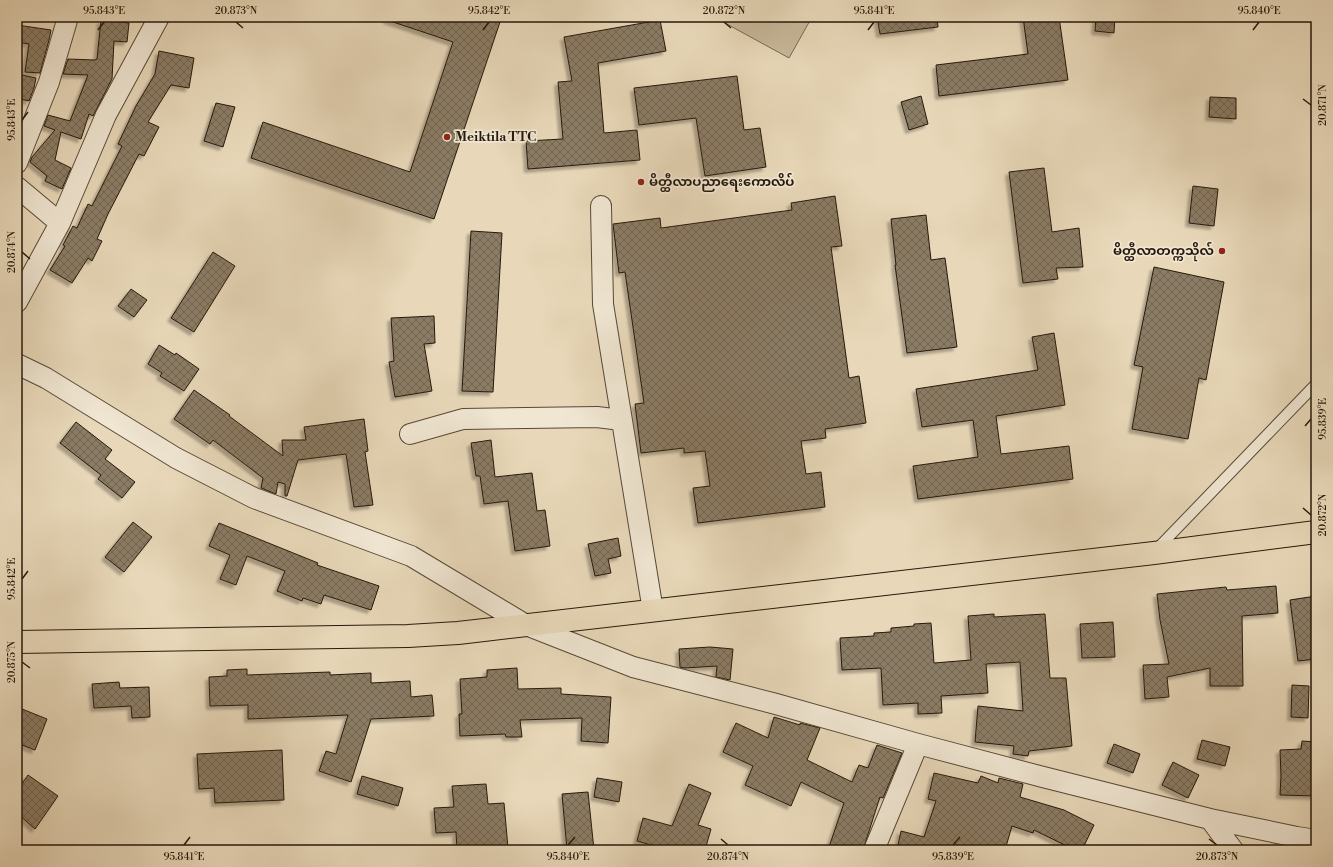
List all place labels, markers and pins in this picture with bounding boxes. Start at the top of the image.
place label: Meiktila TTC [455,129,536,145]
marker: Meiktila TTC [442,132,452,142]
place label: မိတ္ထီလာပညာရေးကောလိပ် [649,172,794,192]
marker: မိတ္ထီလာပညာရေးကောလိပ် [636,177,646,187]
place label: မိတ္ထီလာတက္ကသိုလ် [1113,241,1214,262]
marker: မိတ္ထီလာတက္ကသိုလ် [1217,246,1227,256]

